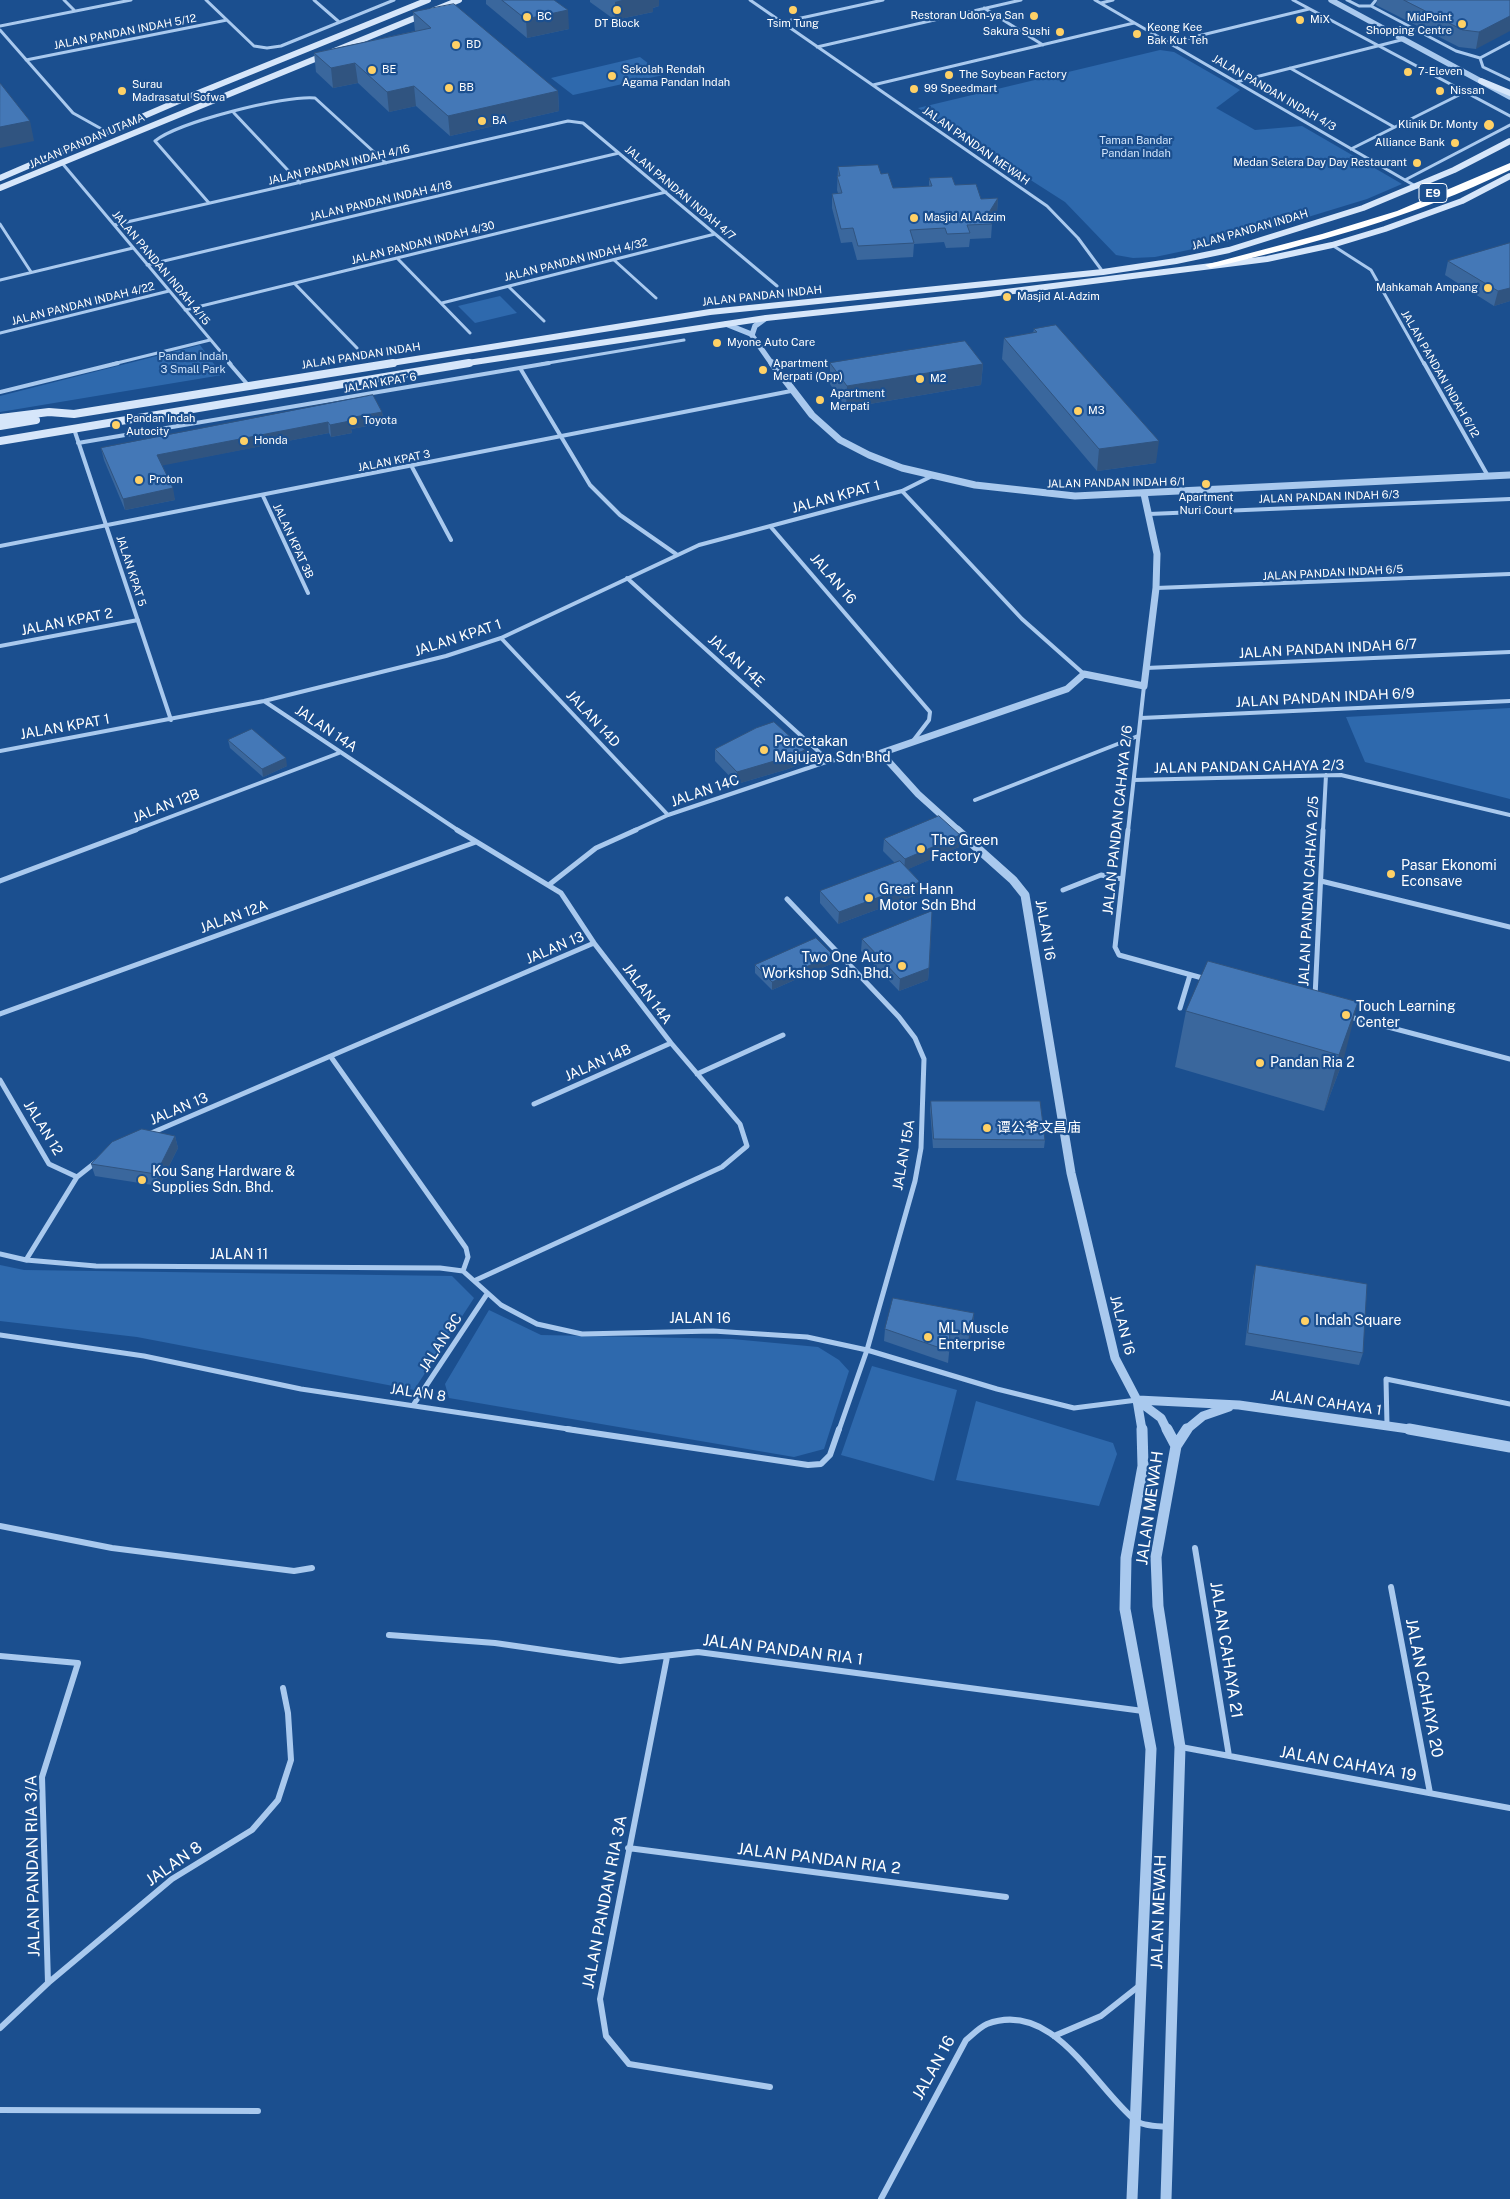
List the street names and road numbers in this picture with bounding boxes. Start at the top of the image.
street label: JALAN PANDAN INDAH 5/12 [53,12,197,52]
street label: JALAN PANDAN INDAH 4/3 [1210,52,1338,134]
street label: JALAN PANDAN MEWAH [920,104,1032,188]
street label: JALAN PANDAN UTAMA [27,111,147,171]
street label: JALAN PANDAN INDAH 4/16 [267,142,411,188]
street label: JALAN PANDAN INDAH 4/7 [622,143,738,243]
street label: JALAN PANDAN INDAH 4/18 [309,178,453,224]
road number: E9 [1419,184,1447,202]
street label: JALAN PANDAN INDAH [1190,207,1310,253]
street label: JALAN PANDAN INDAH 4/15 [109,208,213,328]
street label: JALAN PANDAN INDAH 4/30 [350,219,496,267]
street label: JALAN PANDAN INDAH 4/32 [503,236,649,284]
street label: JALAN PANDAN INDAH 4/22 [10,280,156,328]
street label: JALAN PANDAN INDAH [701,283,823,309]
street label: JALAN PANDAN INDAH 6/12 [1398,308,1482,440]
street label: JALAN PANDAN INDAH [300,340,422,372]
street label: JALAN KPAT 6 [343,370,417,396]
street label: JALAN KPAT 3 [357,447,431,475]
street label: JALAN PANDAN INDAH 6/1 [1047,475,1185,491]
street label: JALAN KPAT 1 [790,477,882,517]
street label: JALAN PANDAN INDAH 6/3 [1258,488,1400,506]
street label: JALAN KPAT 3B [270,501,316,581]
street label: JALAN KPAT 5 [113,534,149,608]
street label: JALAN 16 [806,550,860,608]
street label: JALAN PANDAN INDAH 6/5 [1262,563,1404,583]
street label: JALAN KPAT 2 [20,605,114,639]
street label: JALAN KPAT 1 [412,616,504,660]
street label: JALAN 14E [704,631,768,691]
street label: JALAN PANDAN INDAH 6/7 [1238,636,1418,662]
street label: JALAN PANDAN INDAH 6/9 [1235,685,1415,711]
street label: JALAN 14D [563,687,623,751]
street label: JALAN 14A [292,702,360,756]
street label: JALAN KPAT 1 [19,711,111,743]
street label: JALAN PANDAN CAHAYA 2/6 [1100,724,1136,916]
street label: JALAN PANDAN CAHAYA 2/3 [1154,757,1344,777]
street label: JALAN 14C [669,771,741,811]
street label: JALAN 12B [130,786,202,826]
street label: JALAN PANDAN CAHAYA 2/5 [1296,795,1322,987]
street label: JALAN 12A [198,897,270,937]
street label: JALAN 16 [1031,898,1059,962]
street label: JALAN 13 [523,928,587,968]
street label: JALAN 14A [619,960,675,1028]
street label: JALAN 14B [562,1041,634,1085]
street label: JALAN 13 [147,1089,211,1129]
street label: JALAN 12 [20,1098,66,1158]
street label: JALAN 15A [890,1118,918,1192]
street label: JALAN 11 [210,1247,268,1263]
street label: JALAN 16 [1106,1293,1138,1357]
street label: JALAN 8C [416,1311,466,1375]
street label: JALAN 16 [669,1311,731,1327]
street label: JALAN 8 [389,1381,447,1405]
street label: JALAN CAHAYA 1 [1269,1387,1383,1419]
street label: JALAN MEWAH [1132,1450,1168,1566]
street label: JALAN CAHAYA 21 [1206,1580,1246,1720]
street label: JALAN CAHAYA 20 [1401,1617,1447,1759]
street label: JALAN PANDAN RIA 1 [702,1631,864,1669]
street label: JALAN CAHAYA 19 [1278,1743,1418,1785]
street label: JALAN PANDAN RIA 3/A [22,1775,44,1957]
street label: JALAN PANDAN RIA 3A [579,1814,631,1990]
street label: JALAN 8 [142,1838,206,1890]
street label: JALAN PANDAN RIA 2 [736,1839,902,1879]
street label: JALAN MEWAH [1147,1854,1171,1970]
street label: JALAN 16 [909,2033,959,2103]

